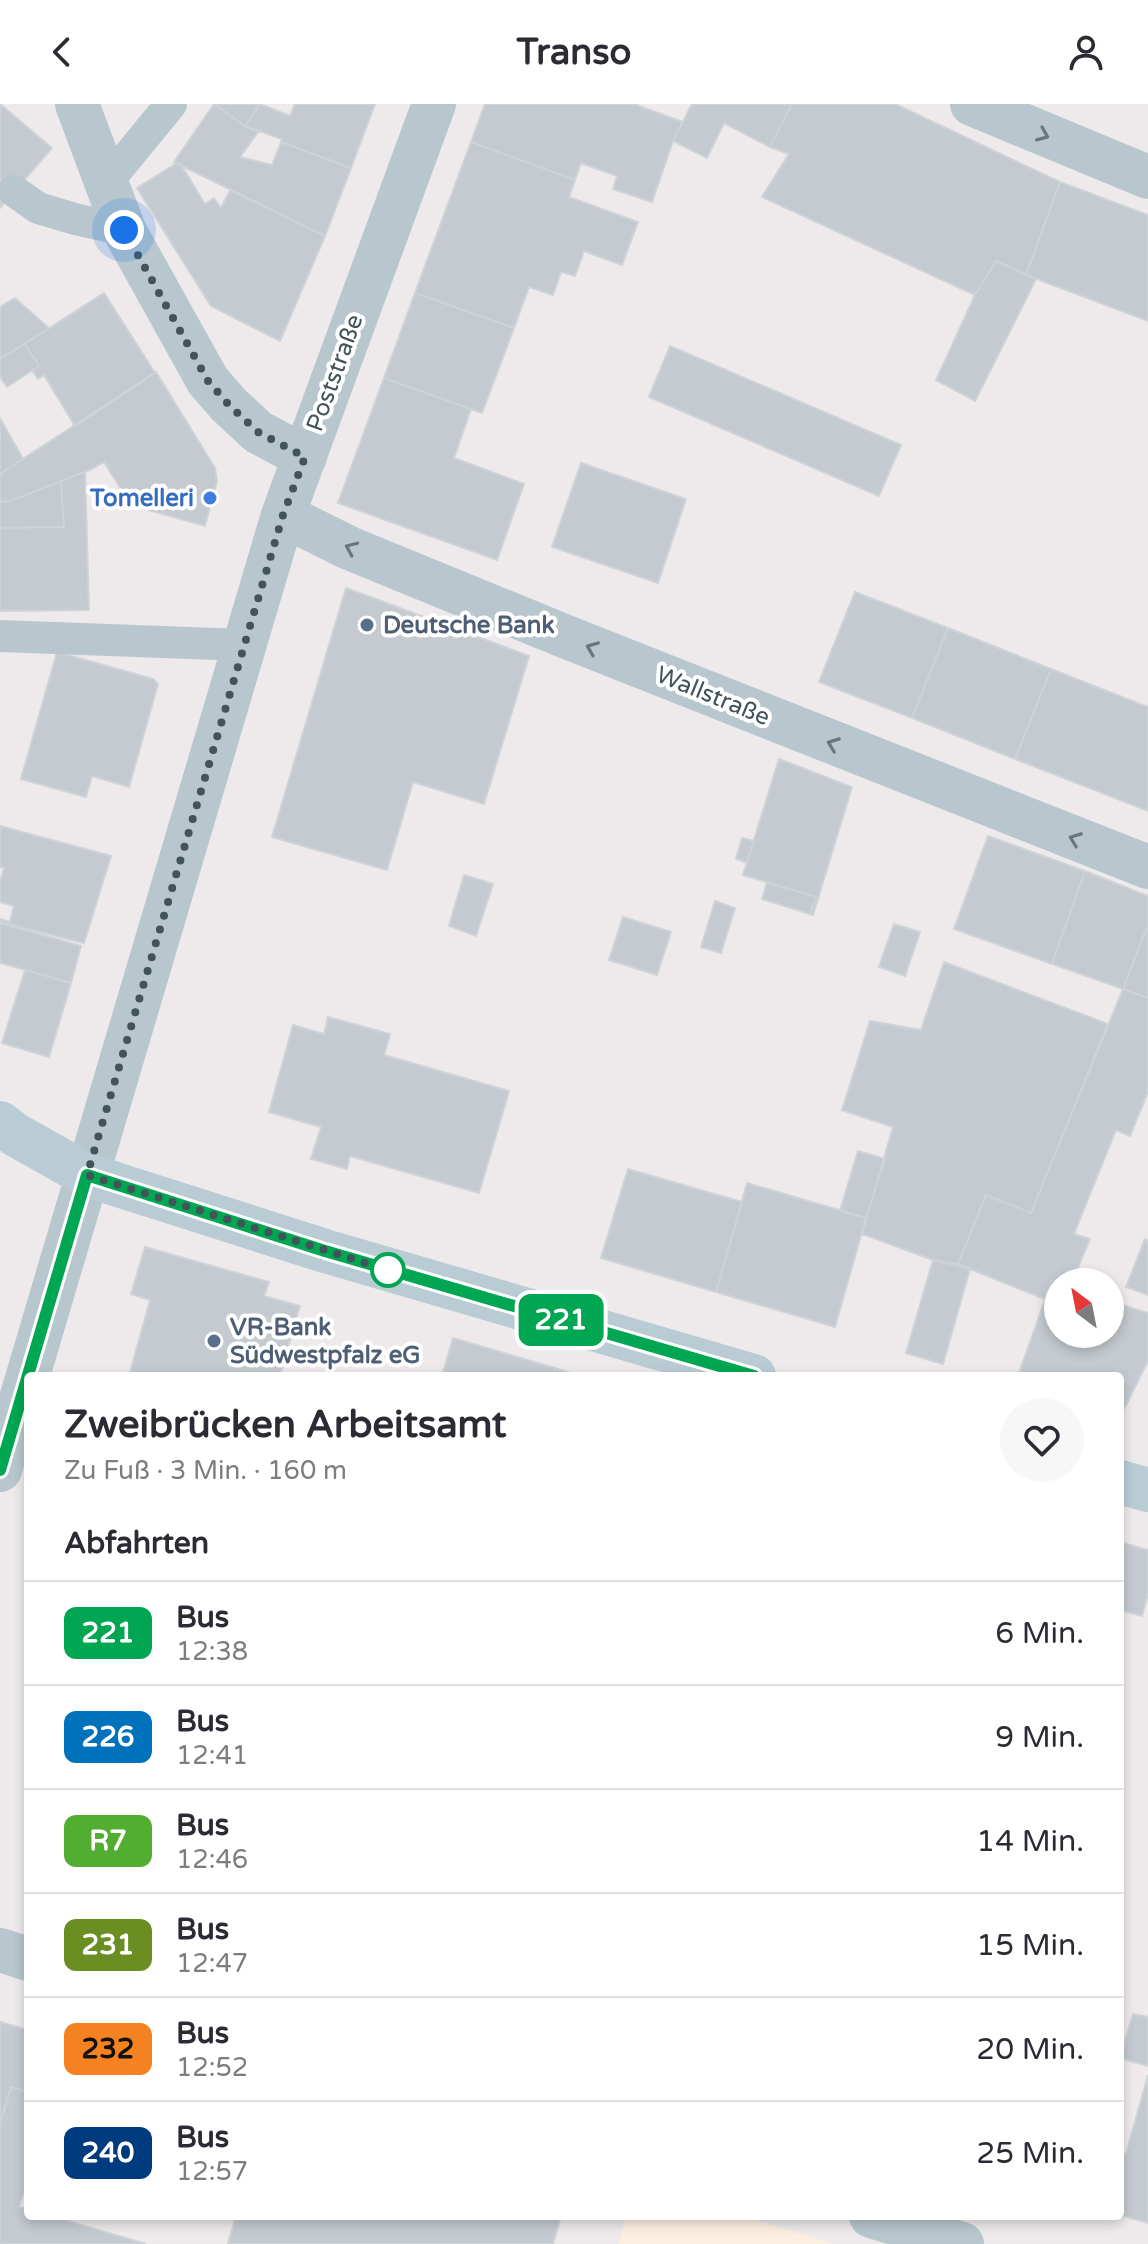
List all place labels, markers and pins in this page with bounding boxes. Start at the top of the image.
place label: Tomelleri [89,484,194,513]
marker: Tomelleri [201,489,219,507]
place label: Deutsche Bank [383,611,555,640]
marker: Deutsche Bank [358,616,376,634]
unlabelled marker [371,1253,405,1287]
place label: VR-Bank Südwestpfalz eG [230,1313,420,1370]
marker: VR-Bank Südwestpfalz eG [205,1332,223,1350]

